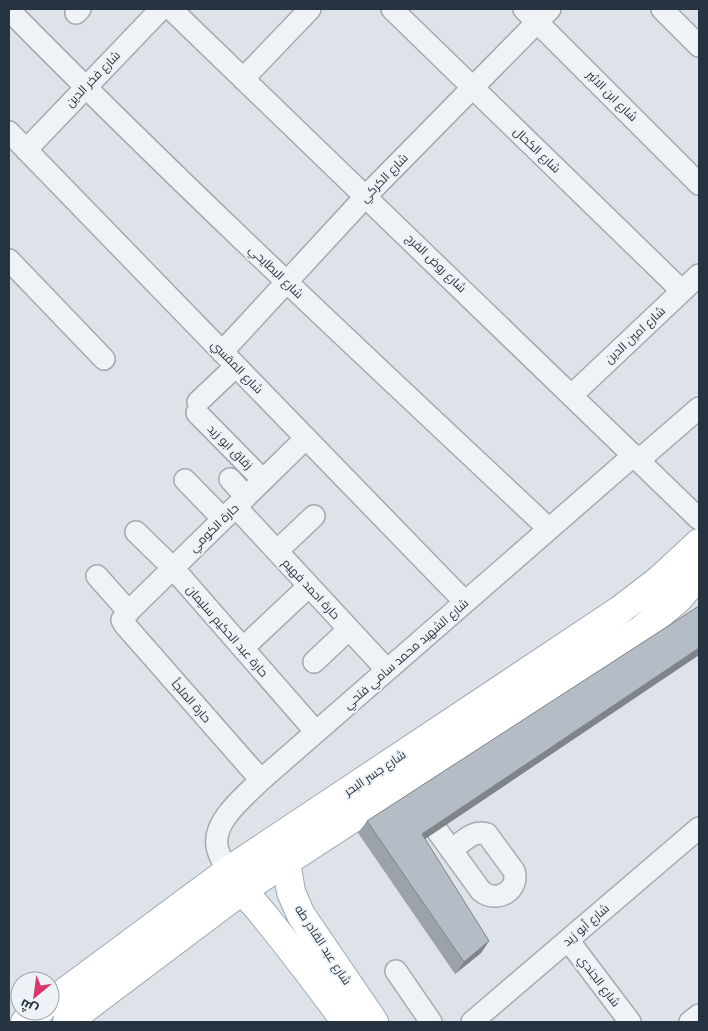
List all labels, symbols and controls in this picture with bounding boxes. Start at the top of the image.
street label: شارع فخر الدين [62,47,124,111]
street label: شارع ابن الاثير [582,66,641,125]
street label: شارع الكحال [510,124,564,177]
street label: شارع الكركي [357,150,413,207]
street label: شارع روض الفرج [402,230,470,296]
street label: شارع البطايحي [244,242,307,304]
street label: شارع امين الدين [601,303,669,367]
street label: شارع المقسي [206,337,267,399]
street label: زقاق ابو زيد [204,421,256,473]
street label: حارة الكومي [186,500,244,557]
street label: حارة احمد فهيم [279,555,343,623]
street label: حارة عبد الحكيم سليمان [183,582,271,680]
street label: شارع الشهيد محمد سامي فتحي [340,595,473,714]
street label: حارة الملجأ [168,676,214,726]
street label: شارع جسر البحر [340,747,409,800]
street label: شارع أبو زيد [559,900,613,950]
street label: شارع عبد القادر طه [291,902,355,988]
street label: شارع الجندي [573,952,624,1011]
north arrow [10,971,60,1021]
text: ش [16,995,41,1020]

